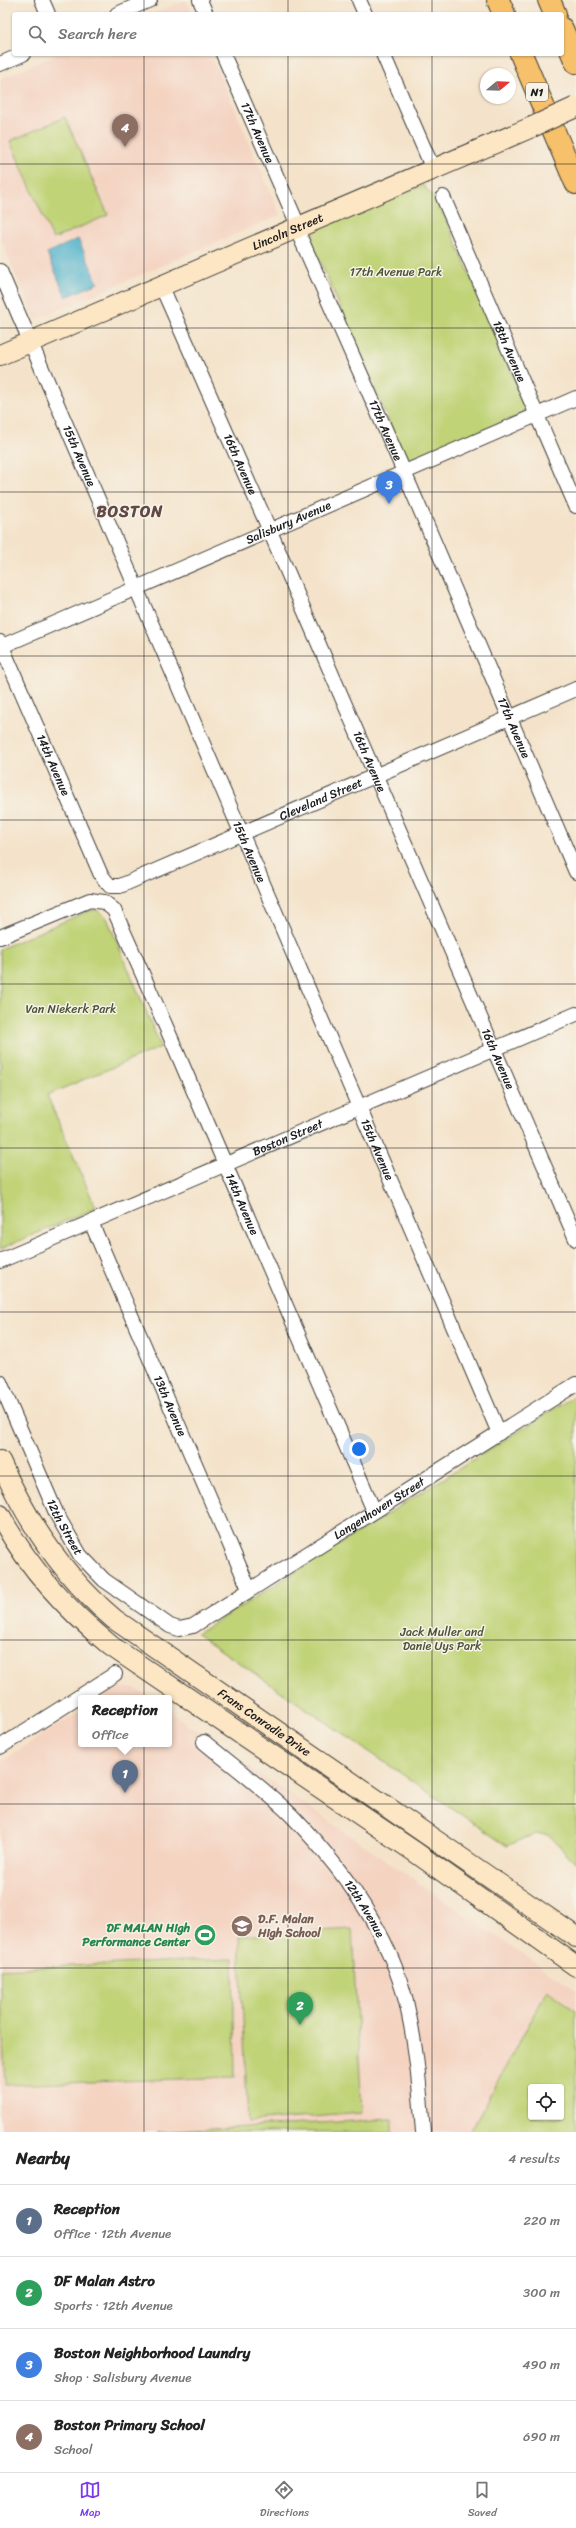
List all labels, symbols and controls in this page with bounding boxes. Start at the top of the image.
search box [12,12,564,56]
text: Search here [58,21,137,47]
icon: search [26,23,48,45]
north arrow [480,68,516,104]
road number: N1 [526,83,548,101]
street label: 17th Avenue [234,99,281,167]
pin: 4 [112,114,138,147]
street label: Lincoln Street [249,207,327,257]
park label: 17th Avenue Park [350,261,442,283]
street label: 18th Avenue [486,317,533,386]
street label: 17th Avenue [362,396,409,465]
street label: 15th Avenue [56,421,102,490]
street label: 16th Avenue [217,430,264,499]
pin: 3 [376,471,402,504]
street label: Salisbury Avenue [242,494,335,551]
district label: BOSTON [97,497,163,526]
street label: 17th Avenue [491,693,537,762]
street label: 16th Avenue [346,727,393,796]
street label: 14th Avenue [30,730,77,800]
street label: Cleveland Street [276,771,366,827]
street label: 15th Avenue [226,817,272,886]
park label: Van Niekerk Park [26,998,117,1020]
street label: 16th Avenue [475,1025,521,1093]
street label: Boston Street [249,1112,327,1162]
street label: 15th Avenue [354,1115,400,1184]
street label: 14th Avenue [219,1169,265,1239]
street label: 13th Avenue [147,1372,193,1440]
your location [349,1439,369,1459]
street label: Langenhoven Street [329,1470,430,1546]
street label: 12th Street [40,1495,89,1560]
park label: Jack Muller and Danie Uys Park [399,1621,485,1657]
street label: Frans Conradie Drive [213,1682,315,1762]
popup [78,1695,172,1747]
text: Reception [92,1697,158,1723]
text: Office [92,1723,129,1746]
pin: 1 [112,1760,138,1793]
street label: 12th Avenue [338,1875,391,1942]
place label: D.F. Malan High School [257,1908,321,1944]
school or university icon: D.F. Malan High School [229,1913,255,1939]
place label: DF MALAN High Performance Center [82,1917,191,1953]
sports icon: DF MALAN High Performance Center [192,1922,218,1948]
pin: 2 [287,1992,313,2025]
map controls [528,2084,564,2120]
button: locate [528,2084,564,2120]
text: Nearby [16,2143,70,2173]
text: 4 results [508,2147,560,2170]
text: Reception [54,2196,120,2222]
text: 1 [26,2209,32,2232]
text: 220 m [523,2209,560,2232]
text: Office · 12th Avenue [54,2222,171,2245]
text: DF Malan Astro [54,2268,155,2294]
text: 2 [25,2281,33,2304]
text: 300 m [523,2281,560,2304]
text: Sports · 12th Avenue [54,2294,173,2317]
text: Boston Neighborhood Laundry [54,2340,250,2366]
text: 3 [25,2353,33,2376]
text: 490 m [522,2353,560,2376]
text: Shop · Salisbury Avenue [54,2366,192,2389]
text: Boston Primary School [54,2412,205,2438]
text: 4 [25,2425,33,2448]
text: 690 m [523,2425,560,2448]
text: School [54,2438,92,2461]
tab: Map [79,2479,101,2522]
tab: Directions [260,2479,309,2522]
tab: Saved [468,2479,497,2522]

